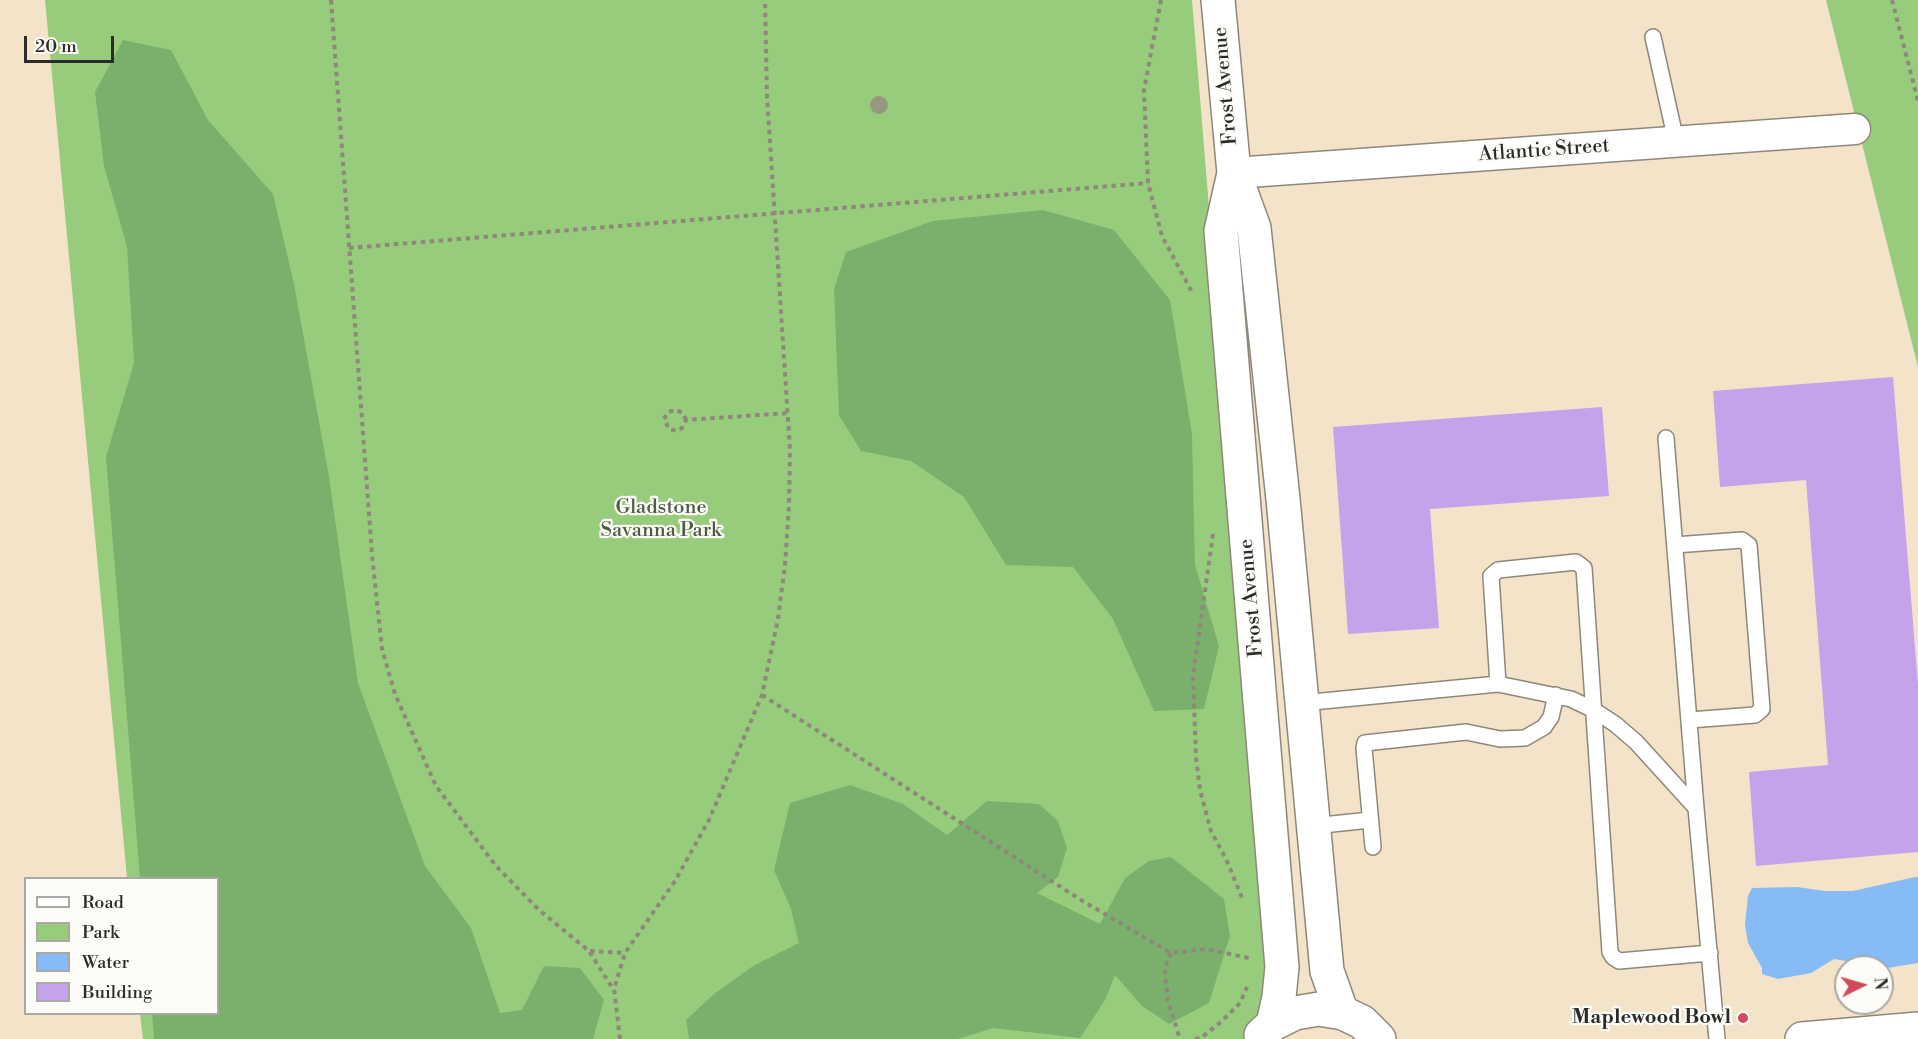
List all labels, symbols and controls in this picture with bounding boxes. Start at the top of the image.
scale bar [27,24,117,62]
street label: Frost Avenue [1209,26,1243,146]
text: 20 m [35,35,77,58]
street label: Atlantic Street [1478,134,1610,168]
park label: Gladstone Savanna Park [600,496,722,543]
street label: Frost Avenue [1235,538,1269,658]
legend [24,877,219,1015]
text: Road [82,891,124,914]
text: Park [82,921,119,944]
text: Water [82,951,129,974]
north arrow [1834,955,1894,1015]
text: N [1869,976,1890,991]
text: Building [82,981,152,1004]
place label: Maplewood Bowl [1572,1006,1731,1030]
marker: Maplewood Bowl [1736,1011,1750,1025]

